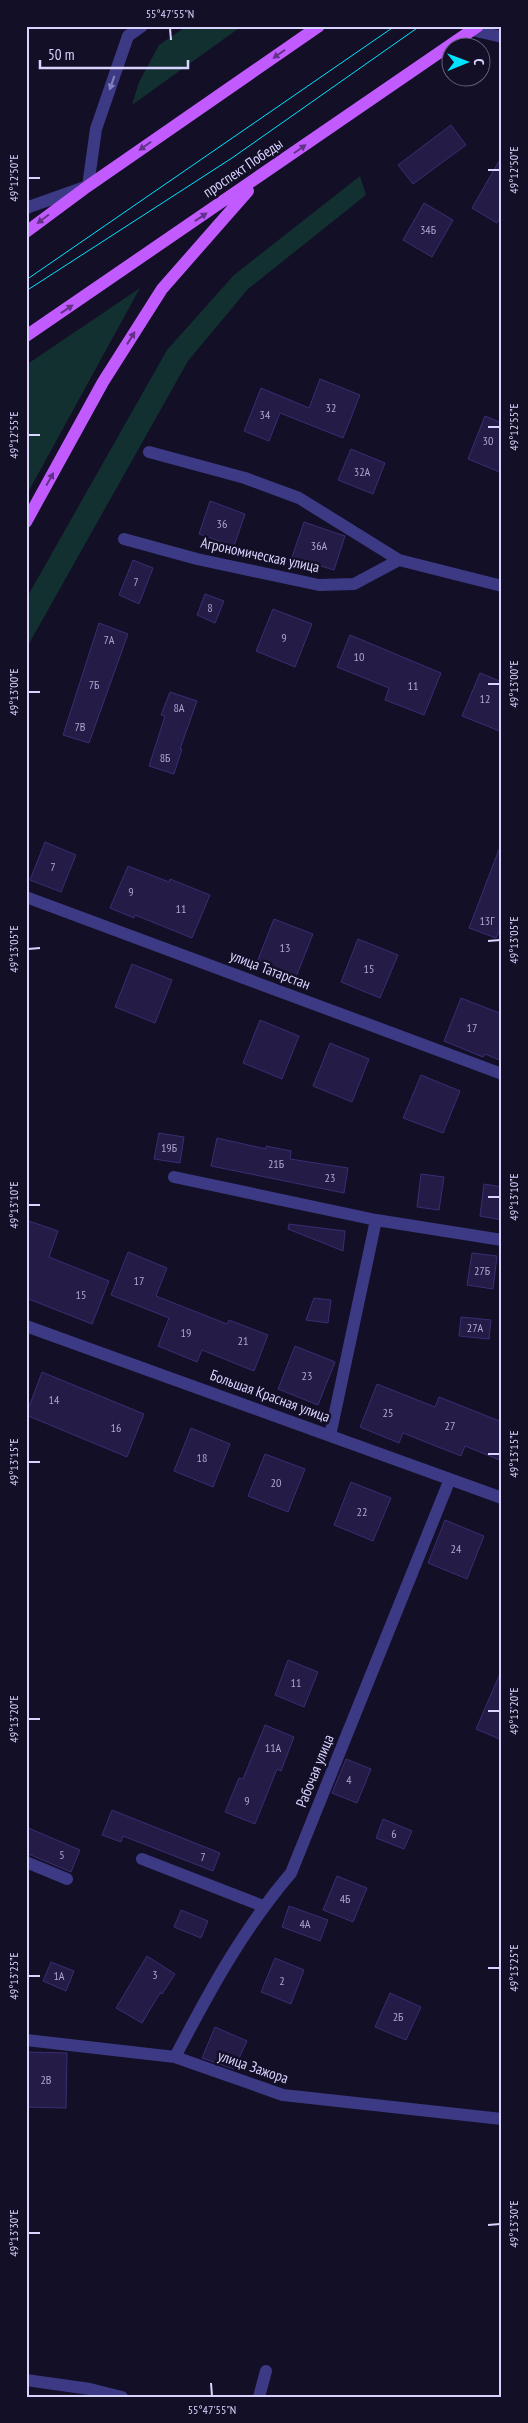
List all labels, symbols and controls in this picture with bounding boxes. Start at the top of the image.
text: 55°47'55"N [146,6,194,21]
scale bar [40,38,188,70]
north arrow [440,38,490,88]
text: 50 m [48,45,74,64]
one-way arrow [272,49,286,59]
text: С [470,58,488,66]
one-way arrow [108,75,115,90]
street label: проспект Победы [199,134,286,201]
one-way arrow [139,141,152,151]
one-way arrow [293,144,307,154]
text: 49°12'50"E [506,146,521,194]
text: 49°12'50"E [6,154,21,202]
one-way arrow [194,212,208,222]
one-way arrow [37,214,50,225]
house number: 34Б [420,222,436,237]
one-way arrow [60,304,73,314]
one-way arrow [126,332,136,345]
house number: 32 [326,400,336,415]
text: 49°12'55"E [506,403,521,451]
house number: 34 [260,407,271,422]
text: 49°12'55"E [6,411,21,459]
house number: 30 [483,433,493,448]
house number: 32А [354,464,371,479]
one-way arrow [46,472,54,486]
house number: 36 [217,516,227,531]
street label: Агрономическая улица [199,533,321,576]
house number: 36А [311,538,328,553]
house number: 7 [133,574,139,589]
house number: 8 [207,600,213,615]
house number: 9 [281,630,287,645]
house number: 7А [103,632,115,647]
house number: 10 [354,649,364,664]
text: 49°13'00"E [506,660,521,708]
text: 49°13'00"E [6,668,21,716]
house number: 7Б [89,677,99,692]
house number: 11 [408,678,418,693]
house number: 12 [480,691,490,706]
house number: 8А [173,700,185,715]
house number: 7В [74,719,86,734]
house number: 8Б [160,750,170,765]
house number: 7 [50,859,56,874]
house number: 9 [128,884,134,899]
house number: 11 [176,901,186,916]
house number: 13Г [479,913,495,928]
text: 49°13'05"E [506,916,521,964]
text: 49°13'05"E [6,925,21,973]
house number: 13 [280,940,290,955]
street label: улица Татарстан [227,945,313,994]
house number: 15 [364,961,374,976]
house number: 17 [467,1020,477,1035]
house number: 19Б [161,1140,177,1155]
house number: 21Б [268,1156,284,1171]
house number: 23 [325,1170,335,1185]
text: 49°13'10"E [506,1173,521,1221]
text: 49°13'10"E [6,1181,21,1229]
house number: 27Б [474,1263,490,1278]
house number: 17 [134,1273,144,1288]
house number: 15 [76,1287,86,1302]
house number: 27А [467,1320,484,1335]
house number: 19 [181,1325,191,1340]
house number: 21 [238,1333,248,1348]
street label: Большая Красная улица [208,1365,333,1426]
house number: 23 [302,1368,312,1383]
house number: 14 [49,1392,60,1407]
house number: 25 [383,1405,393,1420]
house number: 27 [445,1418,455,1433]
house number: 16 [111,1420,121,1435]
text: 49°13'15"E [506,1430,521,1478]
text: 49°13'15"E [6,1438,21,1486]
house number: 18 [197,1450,207,1465]
house number: 20 [271,1475,281,1490]
house number: 22 [357,1504,367,1519]
house number: 24 [451,1541,462,1556]
house number: 11 [291,1675,301,1690]
text: 49°13'20"E [506,1687,521,1735]
text: 49°13'20"E [6,1695,21,1743]
street label: Рабочая улица [291,1732,338,1810]
house number: 11А [265,1740,282,1755]
house number: 4 [346,1772,352,1787]
house number: 9 [244,1793,250,1808]
house number: 6 [391,1826,397,1841]
house number: 5 [59,1847,65,1862]
house number: 7 [200,1849,206,1864]
house number: 4Б [340,1891,350,1906]
house number: 4А [299,1916,311,1931]
text: 49°13'25"E [506,1944,521,1992]
text: 49°13'25"E [6,1952,21,2000]
house number: 3 [152,1967,158,1982]
house number: 1А [53,1968,65,1983]
house number: 2 [279,1973,285,1988]
house number: 2Б [393,2009,403,2024]
street label: улица Зажора [215,2046,291,2087]
house number: 2В [40,2072,52,2087]
text: 49°13'30"E [506,2200,521,2248]
text: 49°13'30"E [6,2209,21,2257]
text: 55°47'55"N [188,2402,236,2417]

